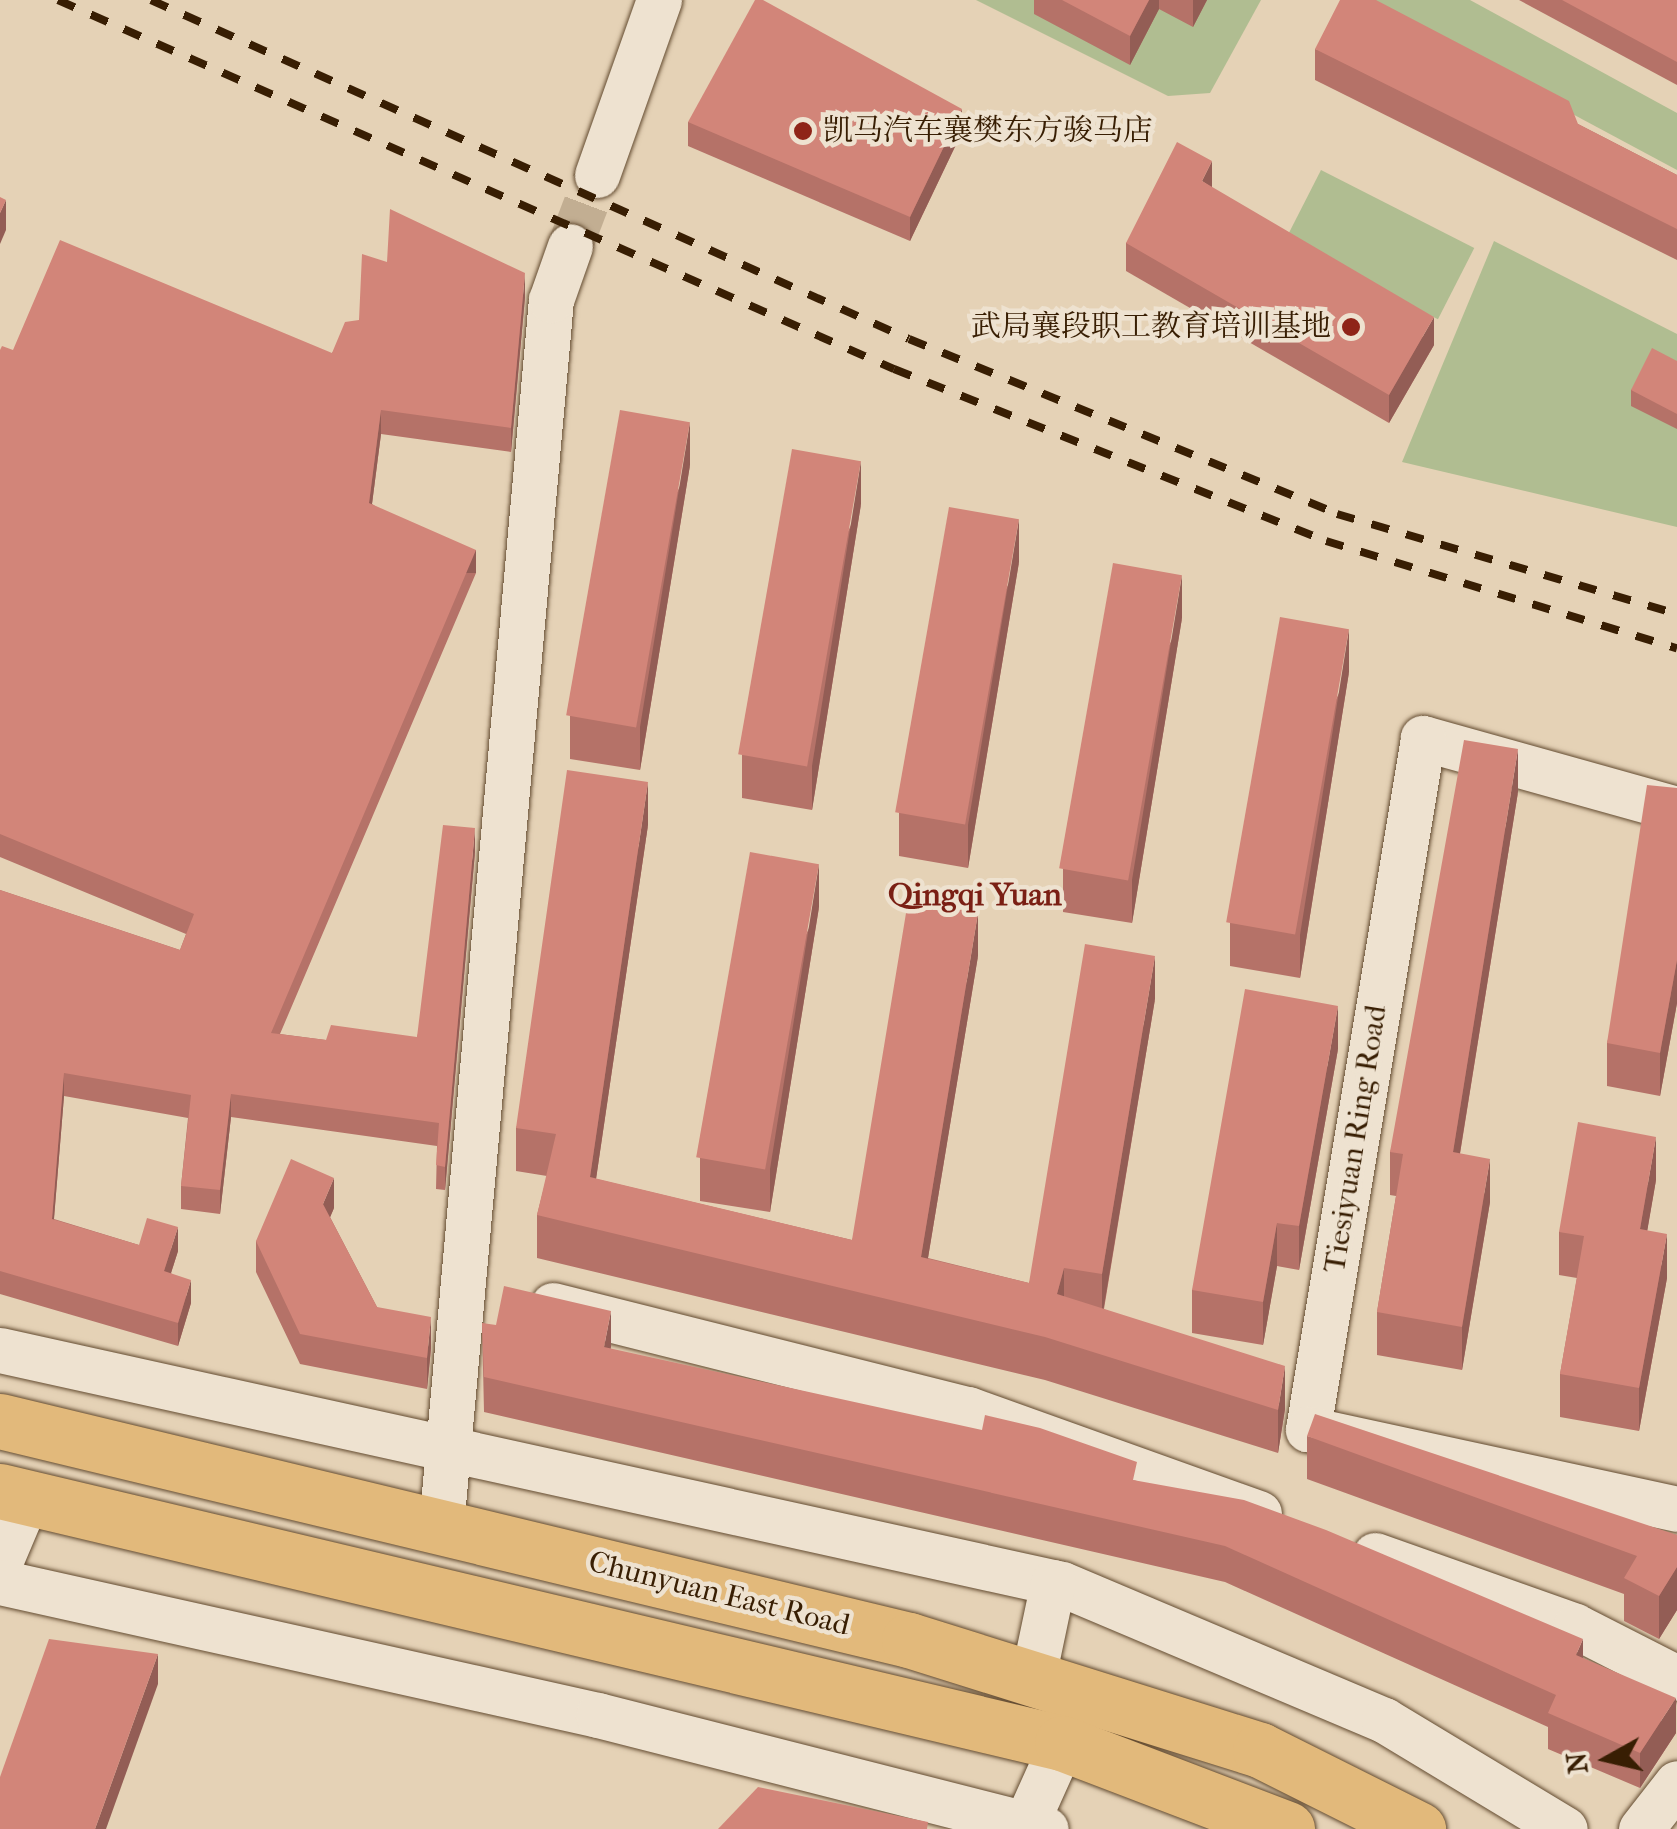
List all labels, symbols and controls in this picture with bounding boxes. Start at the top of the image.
place label: 凯马汽车襄樊东方骏马店 [823,113,1153,149]
marker: 凯马汽车襄樊东方骏马店 [792,120,814,142]
place label: 武局襄段职工教育培训基地 [971,309,1331,345]
marker: 武局襄段职工教育培训基地 [1340,316,1362,338]
district label: Qingqi Yuan [888,876,1062,914]
street label: Tiesiyuan Ring Road [1317,1003,1395,1275]
street label: Chunyuan East Road [585,1544,853,1644]
north arrow [1557,1709,1657,1809]
text: N [1559,1750,1595,1776]

